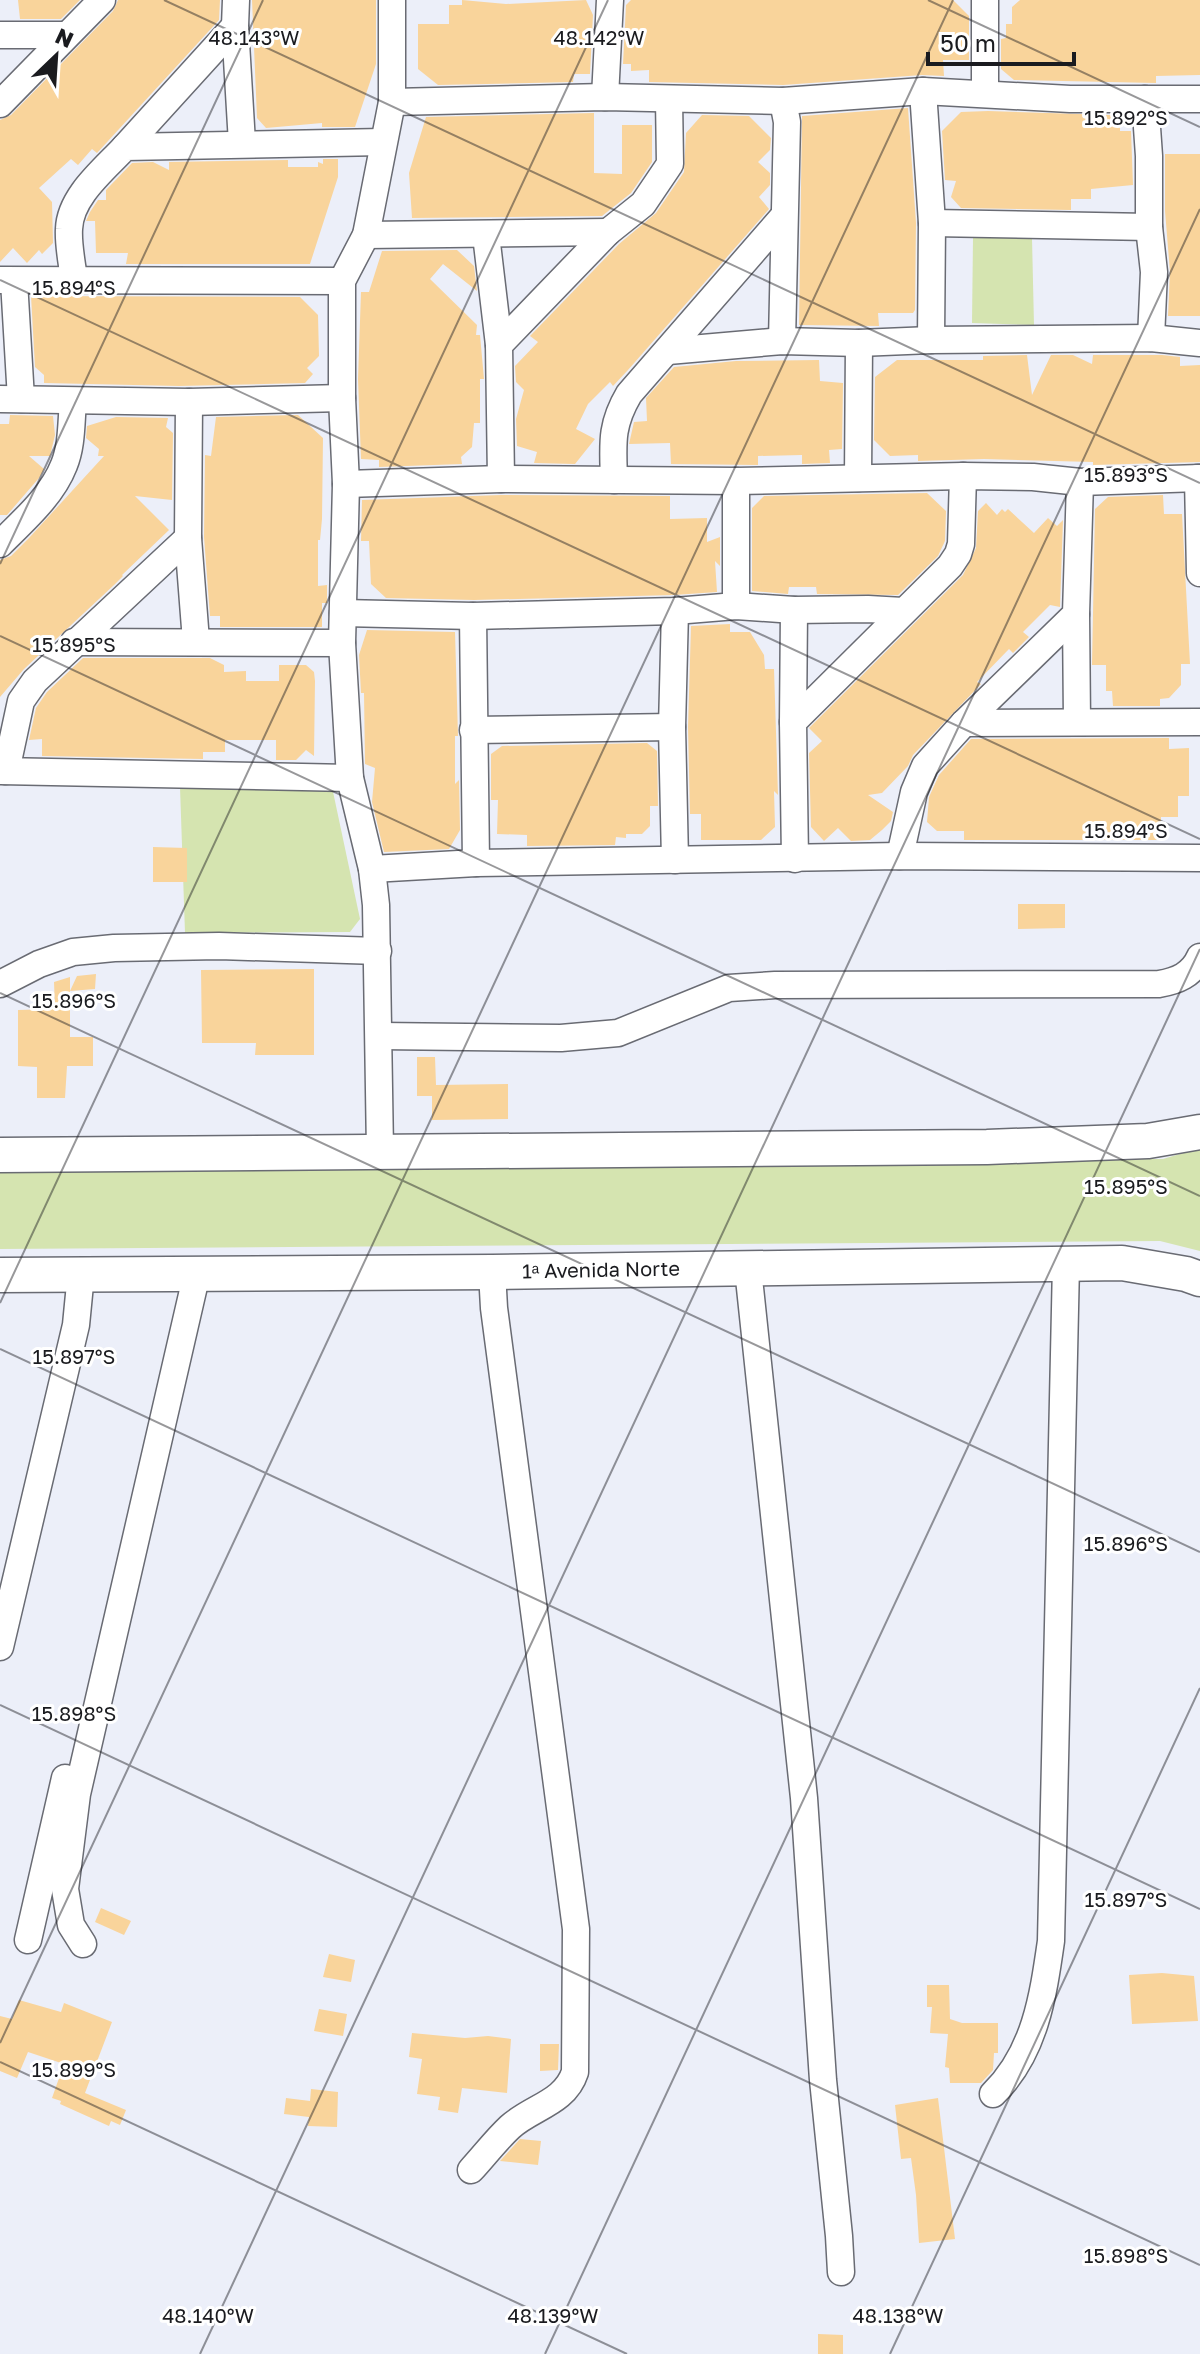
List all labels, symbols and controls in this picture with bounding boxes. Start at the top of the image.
north arrow [16,16,96,96]
scale bar [928,16,1074,66]
text: N [51,22,78,53]
text: 48.143°W [209,25,300,49]
text: 48.142°W [554,25,644,49]
text: 50 m [940,28,996,57]
text: 15.892°S [1084,105,1168,129]
text: 15.894°S [32,275,116,299]
text: 15.893°S [1084,462,1168,486]
text: 15.895°S [32,632,116,656]
text: 15.894°S [1084,818,1168,842]
text: 15.896°S [32,988,116,1012]
text: 15.895°S [1084,1174,1168,1198]
street label: 1ᵃ Avenida Norte [522,1256,680,1282]
text: 15.897°S [33,1344,115,1368]
text: 15.896°S [1084,1531,1168,1555]
text: 15.898°S [32,1701,116,1725]
text: 15.897°S [1085,1887,1167,1911]
text: 15.899°S [32,2057,116,2081]
text: 15.898°S [1084,2243,1168,2267]
text: 48.140°W [162,2303,254,2327]
text: 48.139°W [508,2303,598,2327]
text: 48.138°W [853,2303,944,2327]

